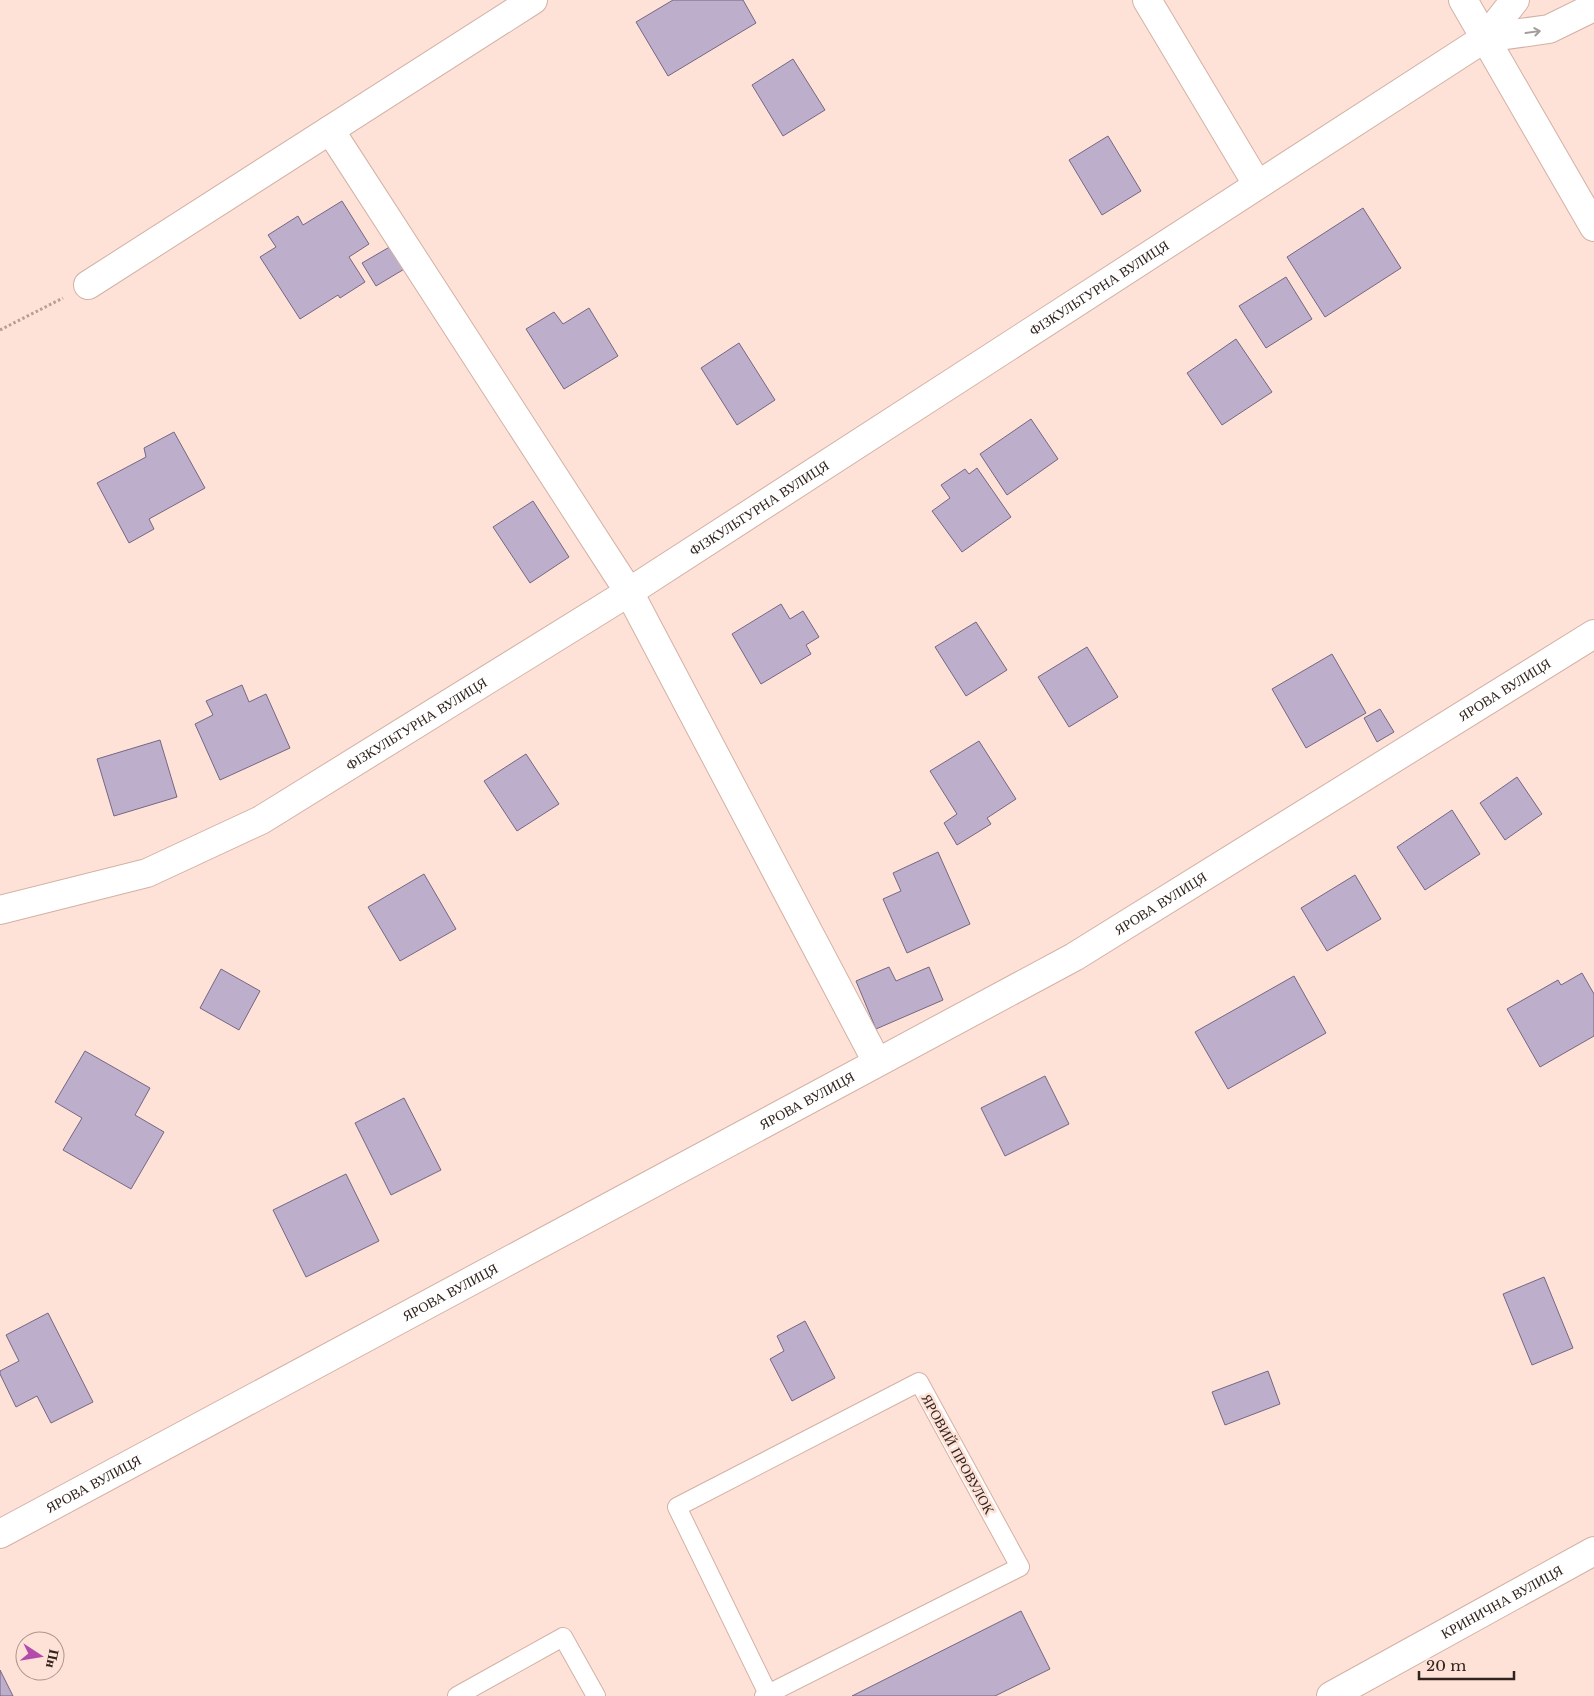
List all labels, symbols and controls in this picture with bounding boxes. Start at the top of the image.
one-way arrow [1525,26,1541,36]
street label: ФІЗКУЛЬТУРНА ВУЛИЦЯ [1026,236,1172,340]
street label: ФІЗКУЛЬТУРНА ВУЛИЦЯ [686,456,832,560]
street label: ЯРОВА ВУЛИЦЯ [1455,654,1554,725]
street label: ФІЗКУЛЬТУРНА ВУЛИЦЯ [342,673,490,774]
street label: ЯРОВА ВУЛИЦЯ [1111,868,1210,939]
street label: ЯРОВА ВУЛИЦЯ [756,1068,858,1133]
street label: ЯРОВА ВУЛИЦЯ [399,1259,501,1325]
street label: ЯРОВИЙ ПРОВУЛОК [917,1391,999,1518]
street label: ЯРОВА ВУЛИЦЯ [43,1451,144,1517]
street label: КРИНИЧНА ВУЛИЦЯ [1438,1561,1566,1643]
north arrow [15,1631,65,1681]
text: Пн [42,1648,63,1670]
scale bar [1419,1648,1514,1680]
text: 20 m [1426,1656,1466,1675]

